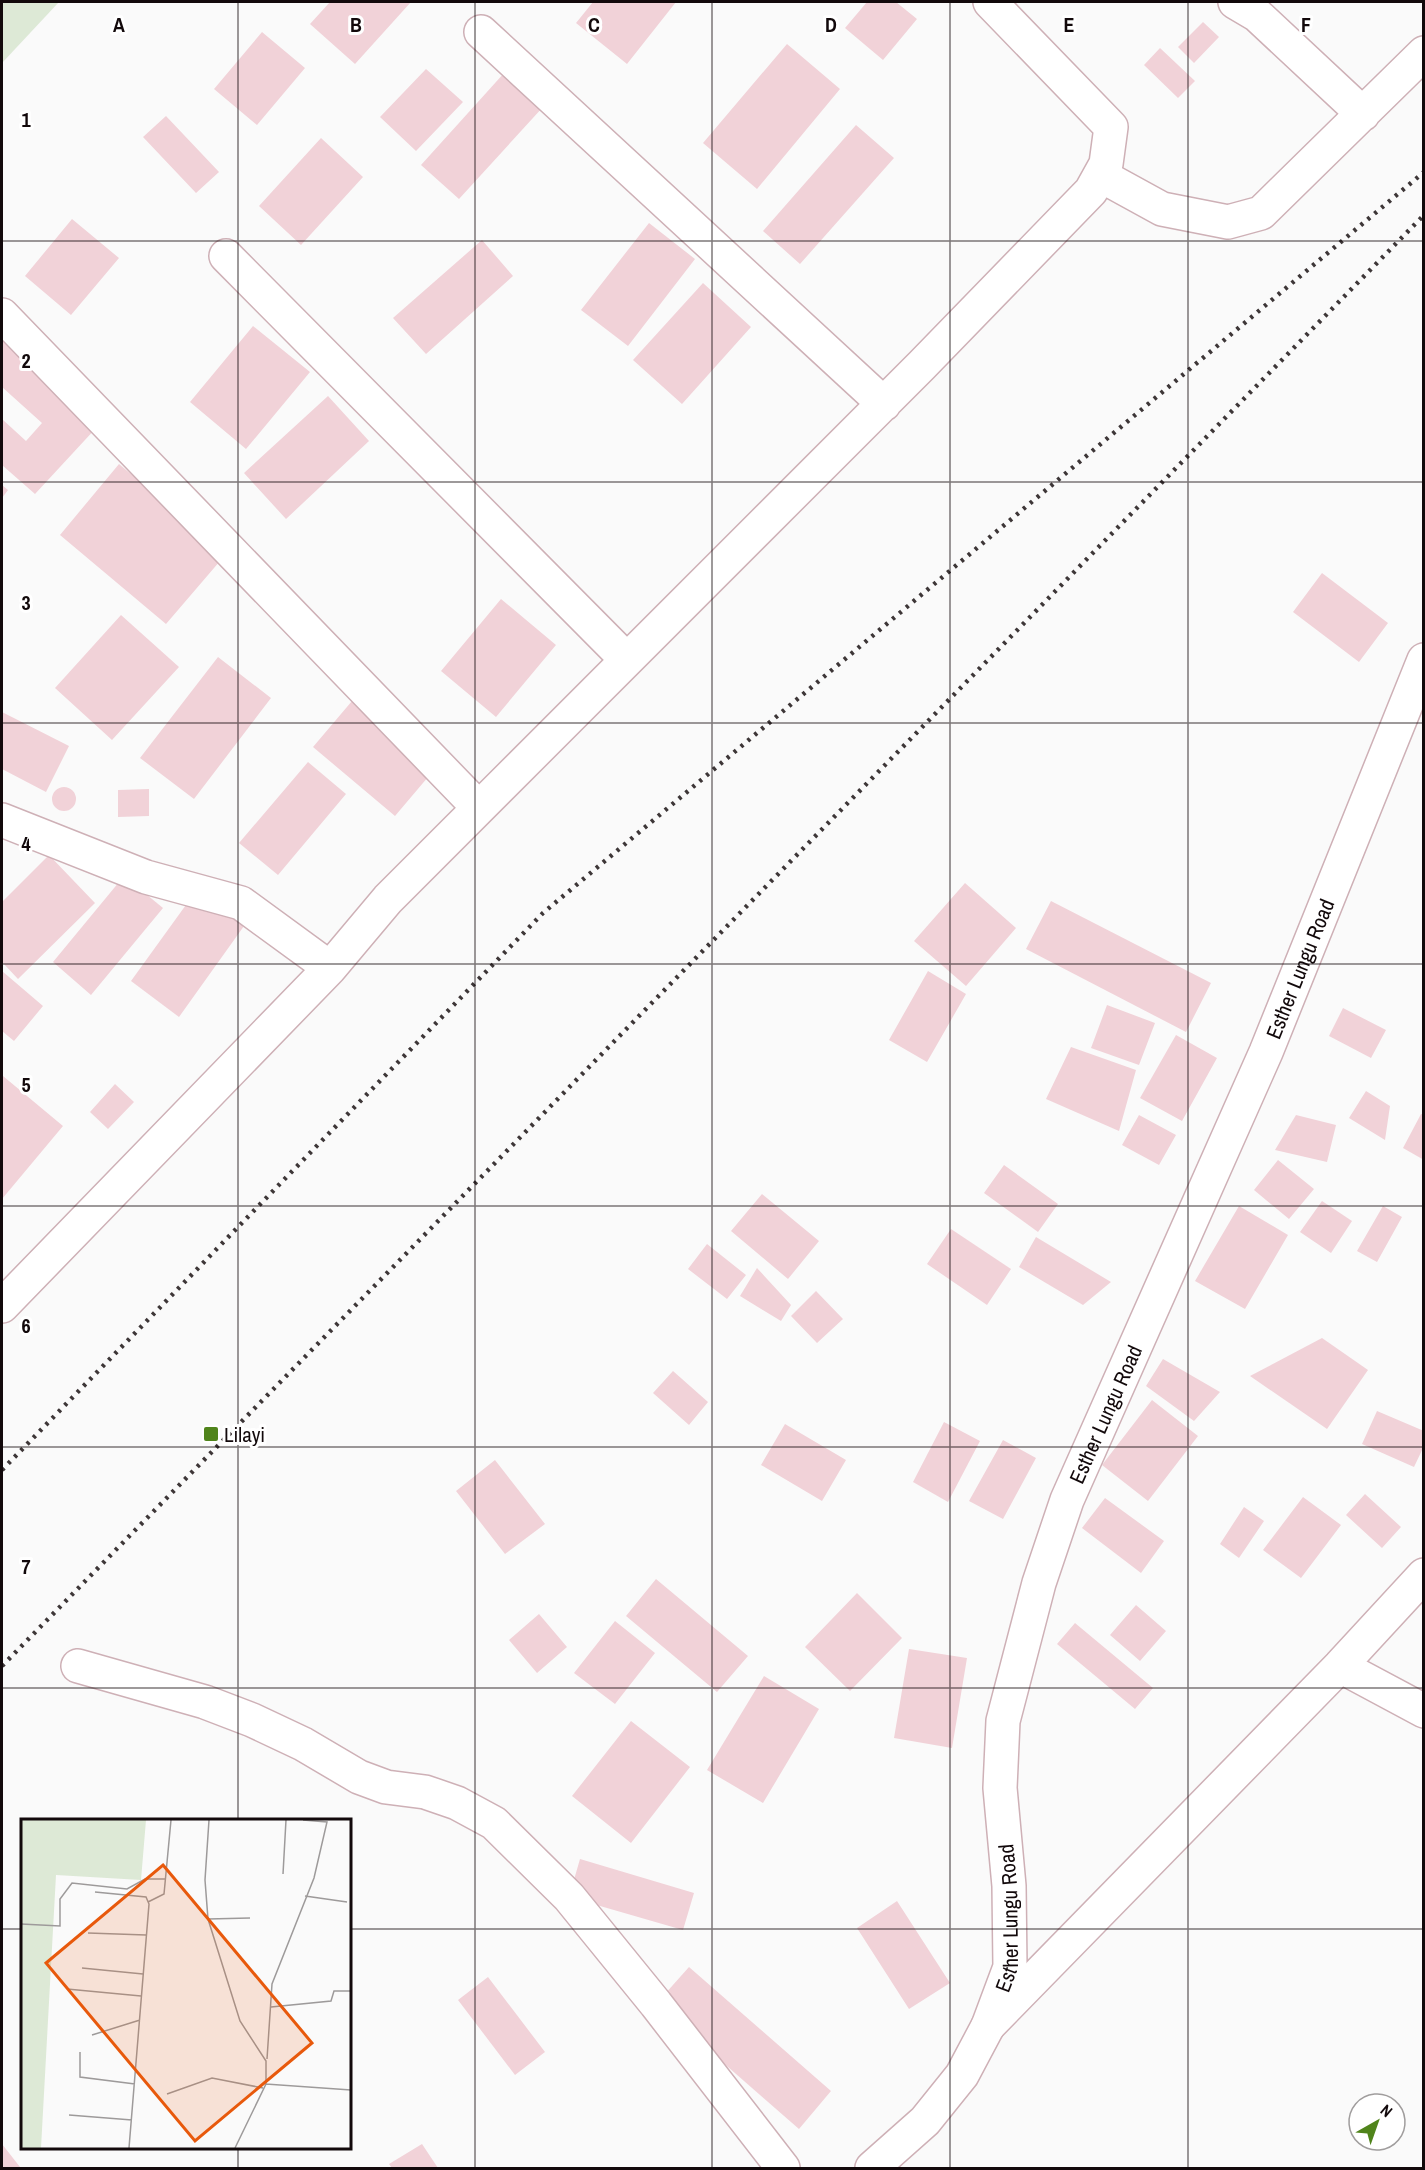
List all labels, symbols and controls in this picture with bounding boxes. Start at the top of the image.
text: A [113,11,125,38]
text: B [350,11,362,38]
text: C [588,11,600,38]
text: D [825,11,837,38]
text: E [1064,11,1075,38]
text: F [1301,11,1311,38]
text: 1 [21,106,31,133]
text: 2 [21,347,31,374]
text: 3 [21,589,31,616]
text: 4 [21,830,31,857]
street label: Esther Lungu Road [1258,894,1341,1043]
text: 5 [21,1071,31,1098]
text: 6 [21,1312,31,1339]
street label: Esther Lungu Road [1062,1340,1149,1488]
place label: Lilayi [224,1420,265,1449]
marker: Lilayi [202,1425,220,1443]
text: 7 [21,1553,31,1580]
inset map [21,1819,351,2149]
street label: Esther Lungu Road [987,1843,1025,1996]
north arrow [1347,2092,1407,2152]
text: N [1376,2099,1397,2122]

